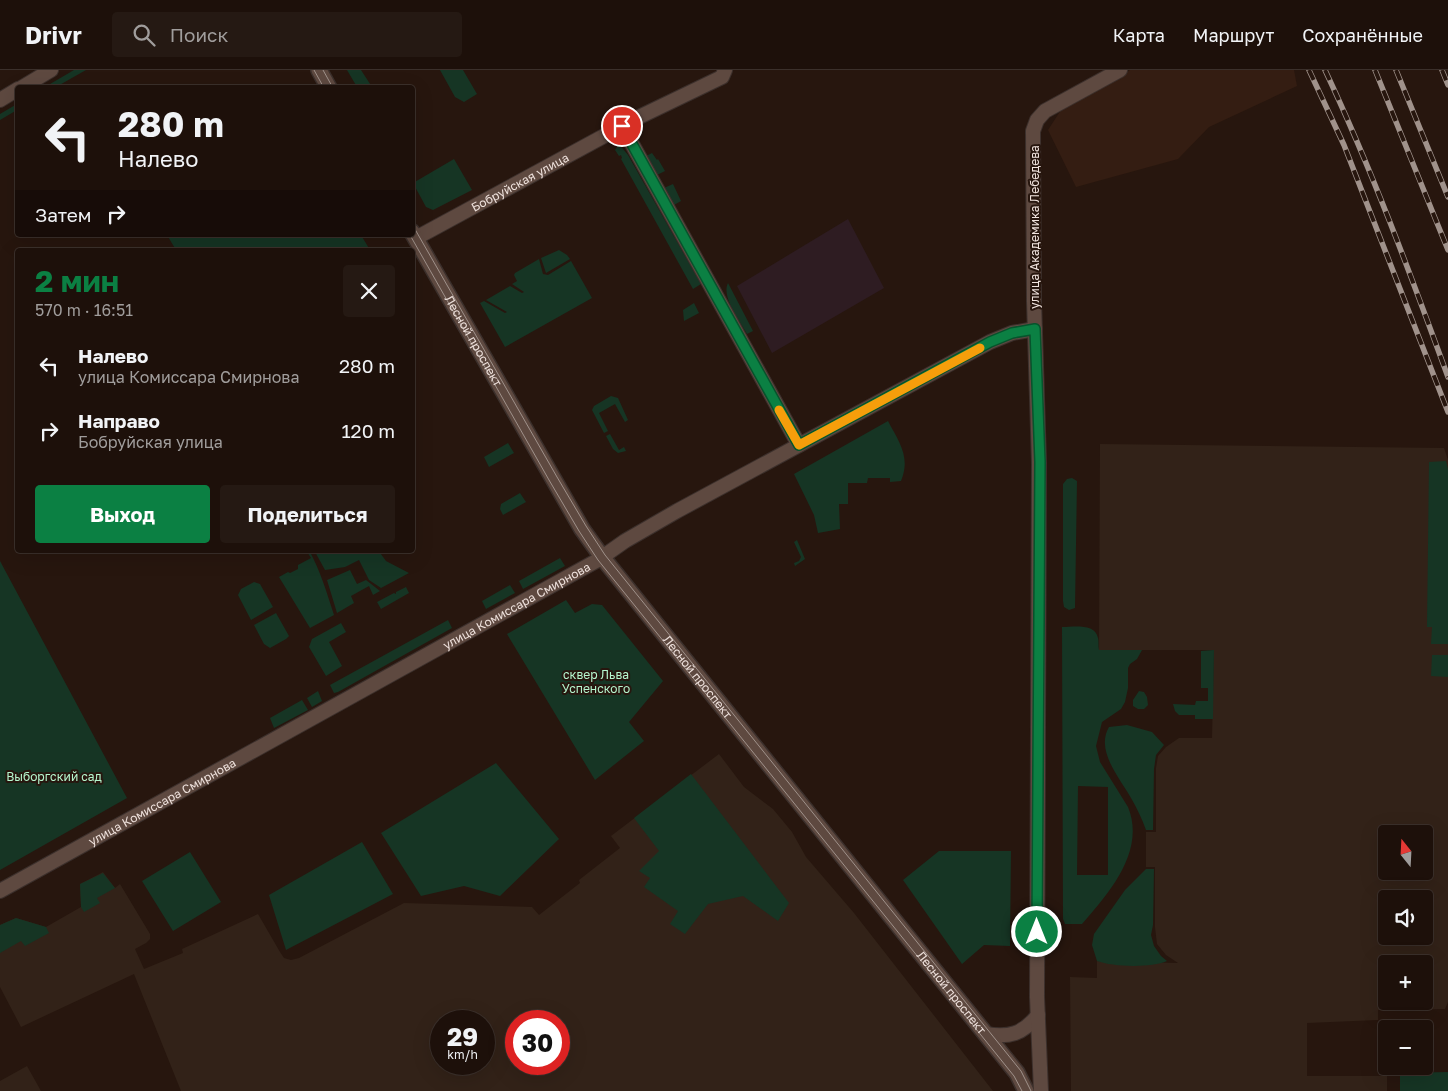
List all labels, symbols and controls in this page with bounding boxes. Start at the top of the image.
search box [112,12,462,57]
text: Drivr [25,20,82,49]
icon: search [130,21,158,49]
text: Поиск [170,23,228,46]
text: Карта [1113,24,1165,46]
text: Маршрут [1193,24,1274,46]
text: Сохранённые [1302,24,1423,46]
text: 280 m [118,103,224,145]
icon: left [35,105,100,170]
pin [601,105,643,147]
icon: arrive [608,112,636,140]
text: Налево [118,145,198,172]
street label: улица Академика Лебедева [1027,145,1042,309]
street label: Бобруйская улица [468,149,571,214]
icon: right [102,200,130,228]
text: Затем [35,203,92,226]
text: 2 мин [35,263,119,299]
button: close [343,265,395,317]
street label: Лесной проспект [442,292,506,389]
text: 570 m · 16:51 [35,300,133,320]
text: Налево [78,344,148,367]
icon: left [35,352,63,380]
text: 280 m [339,354,395,377]
text: улица Комиссара Смирнова [78,367,299,387]
text: Направо [78,409,160,432]
icon: right [35,417,63,445]
text: 120 m [341,419,395,442]
text: Бобруйская улица [78,432,223,452]
button: Выход [35,485,210,543]
button: Поделиться [220,485,395,543]
street label: улица Комиссара Смирнова [440,558,593,652]
street label: Лесной проспект [660,632,736,721]
park label: сквер Льва Успенского [562,667,630,696]
street label: улица Комиссара Смирнова [86,755,238,848]
park label: Выборгский сад [6,769,102,784]
north arrow [1378,825,1432,880]
map controls [1378,825,1433,1075]
button: sound [1378,890,1433,945]
position arrow [1010,905,1062,957]
street label: Лесной проспект [914,948,990,1037]
button: + [1378,955,1433,1010]
speed limit sign: 30 [505,1010,570,1075]
button: − [1378,1020,1433,1075]
text: 29 [447,1021,478,1052]
text: km/h [447,1047,478,1062]

